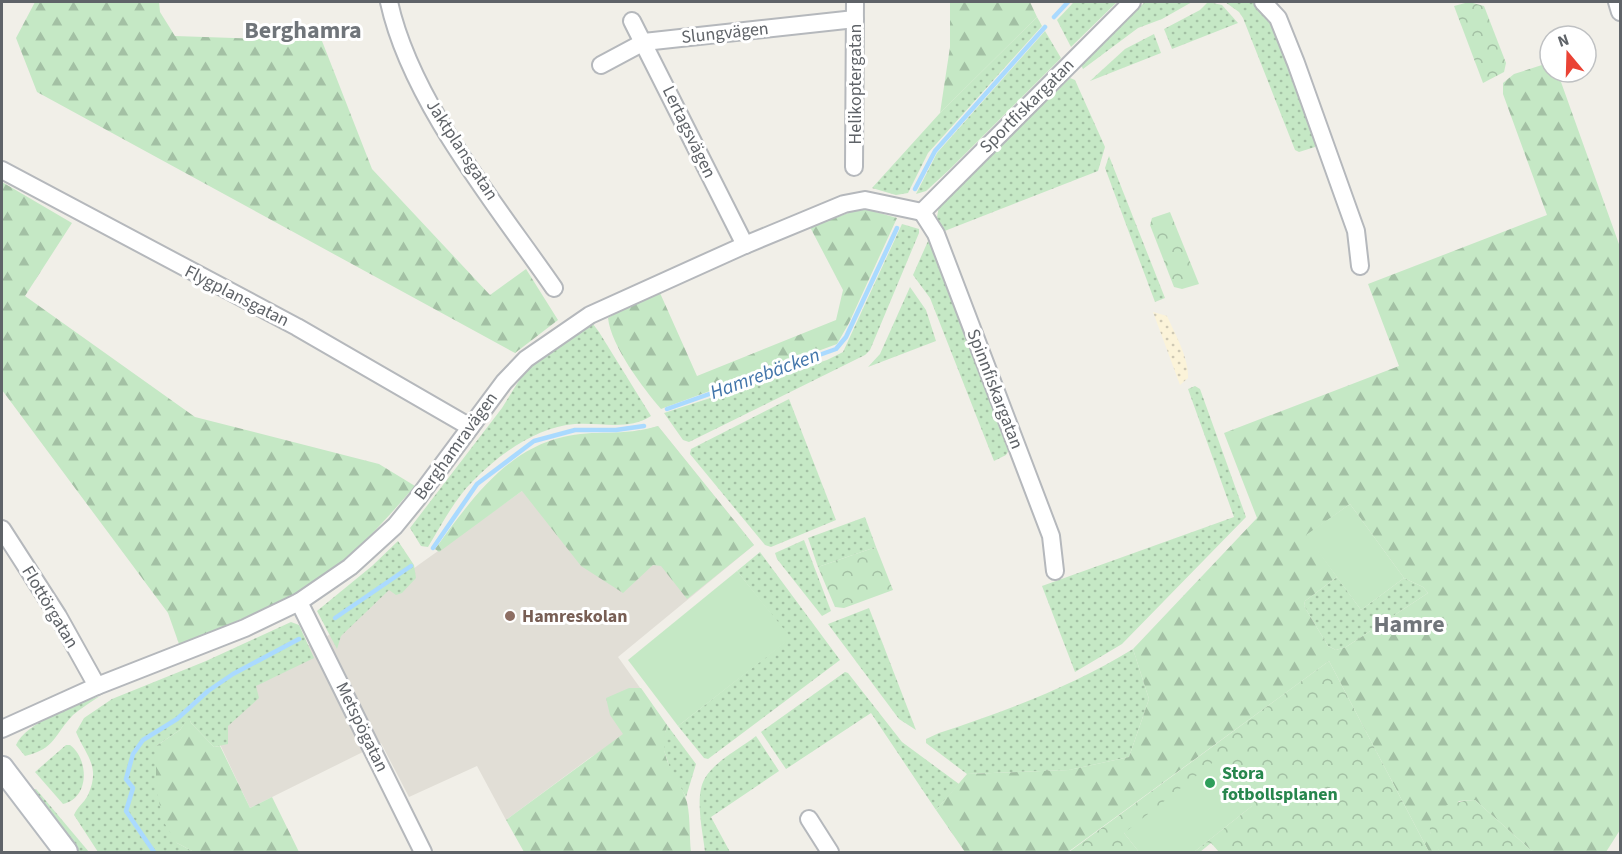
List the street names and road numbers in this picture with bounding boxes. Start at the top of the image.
street label: Slungvägen [680,16,770,50]
street label: Helikoptergatan [843,24,868,144]
street label: Sportfiskargatan [974,53,1080,159]
street label: Lertagsvägen [656,82,722,182]
street label: Jaktplansgatan [420,95,504,205]
street label: Flygplansgatan [180,259,294,333]
street label: Spinnfiskargatan [961,325,1029,453]
street label: Berghamravägen [408,387,504,505]
street label: Flottörgatan [15,561,85,653]
street label: Metspögatan [329,678,395,776]

